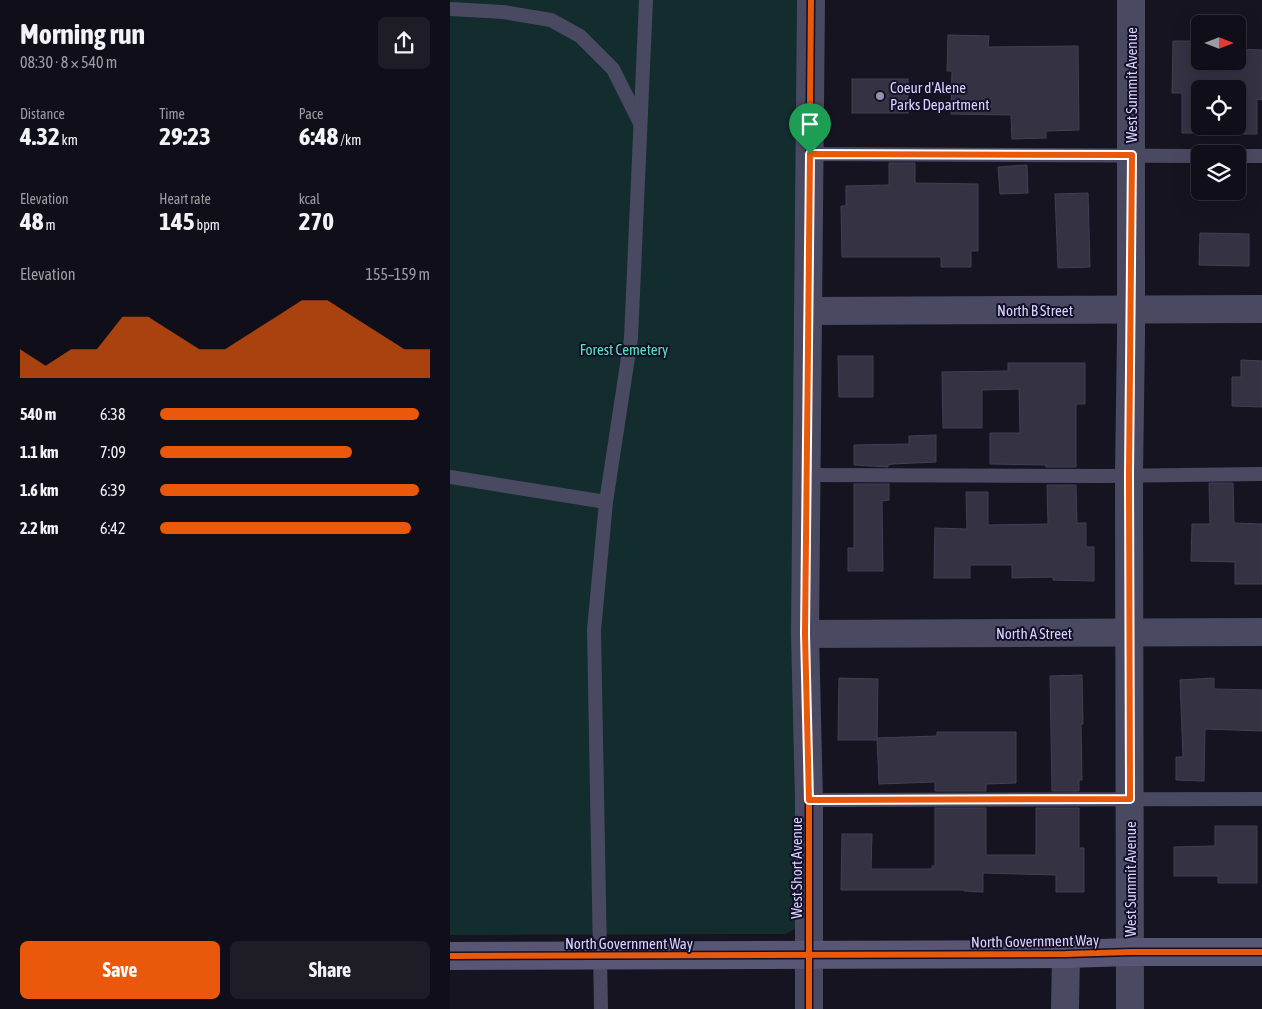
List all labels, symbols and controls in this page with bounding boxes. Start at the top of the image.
north arrow [1191,15,1246,70]
map controls [1191,15,1246,200]
button: share [378,17,430,69]
text: Morning run [20,18,145,50]
street label: West Summit Avenue [1123,27,1140,143]
text: 08:30 · 8 × 540 m [20,53,117,71]
place label: Coeur d'Alene Parks Department [890,79,990,113]
button: locate [1191,80,1246,135]
marker: Coeur d'Alene Parks Department [874,90,886,102]
pin [789,103,831,154]
text: Distance [20,106,65,122]
text: Time [159,106,185,122]
text: Pace [299,106,323,122]
icon: arrive [796,110,824,138]
text: 4.32 [20,122,60,150]
text: 29:23 [159,122,211,150]
text: 6:48 [299,122,338,150]
text: km [60,132,78,148]
text: /km [338,132,361,148]
button: layers [1191,145,1246,200]
text: Elevation [20,191,69,207]
text: Heart rate [159,191,211,207]
text: kcal [299,191,320,207]
text: 48 [20,207,44,235]
text: 145 [159,207,195,235]
text: 270 [299,207,334,235]
text: m [44,217,56,233]
text: bpm [195,217,220,233]
text: Elevation [20,265,75,283]
text: 155–159 m [366,265,430,283]
street label: North B Street [997,302,1073,319]
park label: Forest Cemetery [580,341,668,358]
text: 540 m [20,405,56,423]
text: 6:38 [100,405,125,423]
text: 1.1 km [20,443,59,461]
text: 7:09 [100,443,126,461]
text: 1.6 km [20,481,59,499]
text: 6:39 [100,481,125,499]
text: 2.2 km [20,519,59,537]
text: 6:42 [100,519,125,537]
street label: North A Street [996,625,1072,642]
street label: West Short Avenue [788,817,805,919]
street label: West Summit Avenue [1122,821,1139,937]
street label: North Government Way [971,931,1099,951]
street label: North Government Way [565,935,693,952]
button: Save [20,941,220,999]
button: Share [230,941,430,999]

